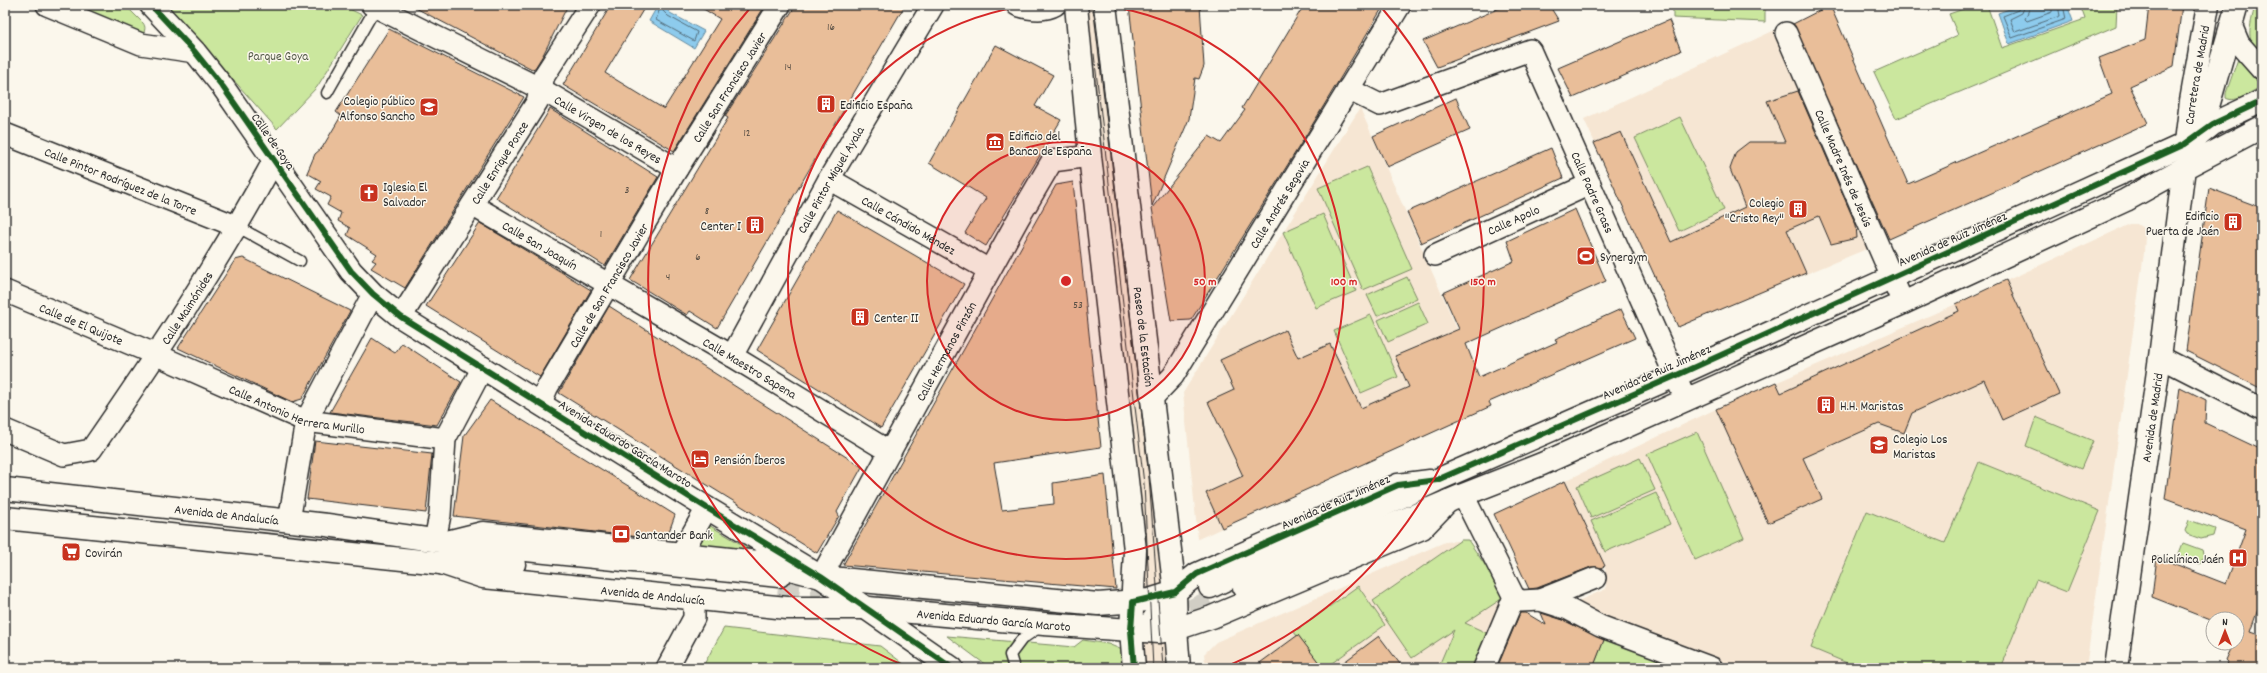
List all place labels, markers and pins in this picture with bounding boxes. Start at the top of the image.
place label: Colegio público Alfonso Sancho [339,93,415,127]
building icon: Edificio España [815,93,837,115]
school or university icon: Colegio público Alfonso Sancho [418,96,440,118]
place label: Edificio España [840,97,913,116]
place label: Edificio del Banco de España [1009,128,1093,162]
museum icon: Edificio del Banco de España [984,131,1006,153]
place label: Iglesia El Salvador [383,179,427,213]
church icon: Iglesia El Salvador [358,182,380,204]
place label: Colegio "Cristo Rey" [1725,195,1784,229]
building icon: Colegio "Cristo Rey" [1787,198,1809,220]
place label: Edificio Puerta de Jaén [2146,208,2219,242]
building icon: Edificio Puerta de Jaén [2222,211,2244,233]
building icon: Center I [744,214,766,236]
place label: Center I [701,218,741,237]
sports icon: Synergym [1575,245,1597,267]
place label: Synergym [1600,249,1648,268]
centre of rings [1059,274,1073,288]
building icon: Center II [849,306,871,328]
place label: Center II [874,310,919,329]
building icon: H.H. Maristas [1815,394,1837,416]
place label: H.H. Maristas [1840,398,1903,417]
place label: Colegio Los Maristas [1893,431,1947,465]
school or university icon: Colegio Los Maristas [1868,434,1890,456]
hotel icon: Pensión Íberos [689,448,711,470]
place label: Pensión Íberos [714,452,785,471]
bank icon: Santander Bank [610,523,632,545]
place label: Santander Bank [635,527,713,546]
supermarket icon: Covirán [60,541,82,563]
place label: Covirán [85,545,122,564]
hospital icon: Policlínica Jaén [2227,547,2249,569]
place label: Policlínica Jaén [2151,551,2224,570]

